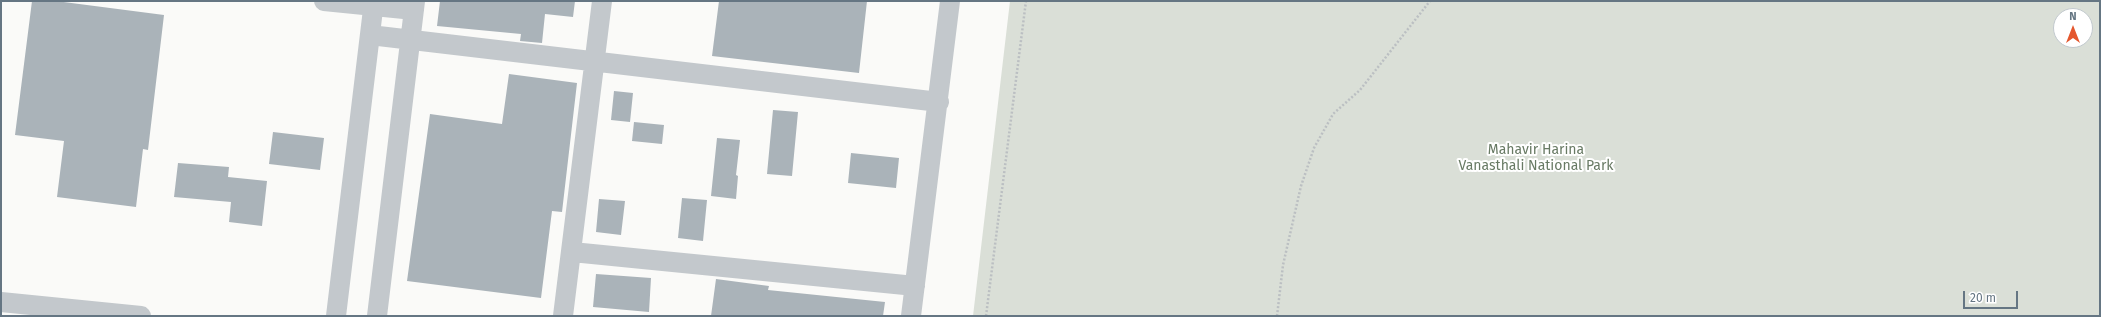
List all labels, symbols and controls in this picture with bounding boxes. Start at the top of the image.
north arrow [2053,8,2093,48]
text: N [2069,10,2077,23]
park label: Mahavir Harina Vanasthali National Park [1459,142,1613,174]
scale bar [1965,283,2020,309]
text: 20 m [1970,291,1996,305]

